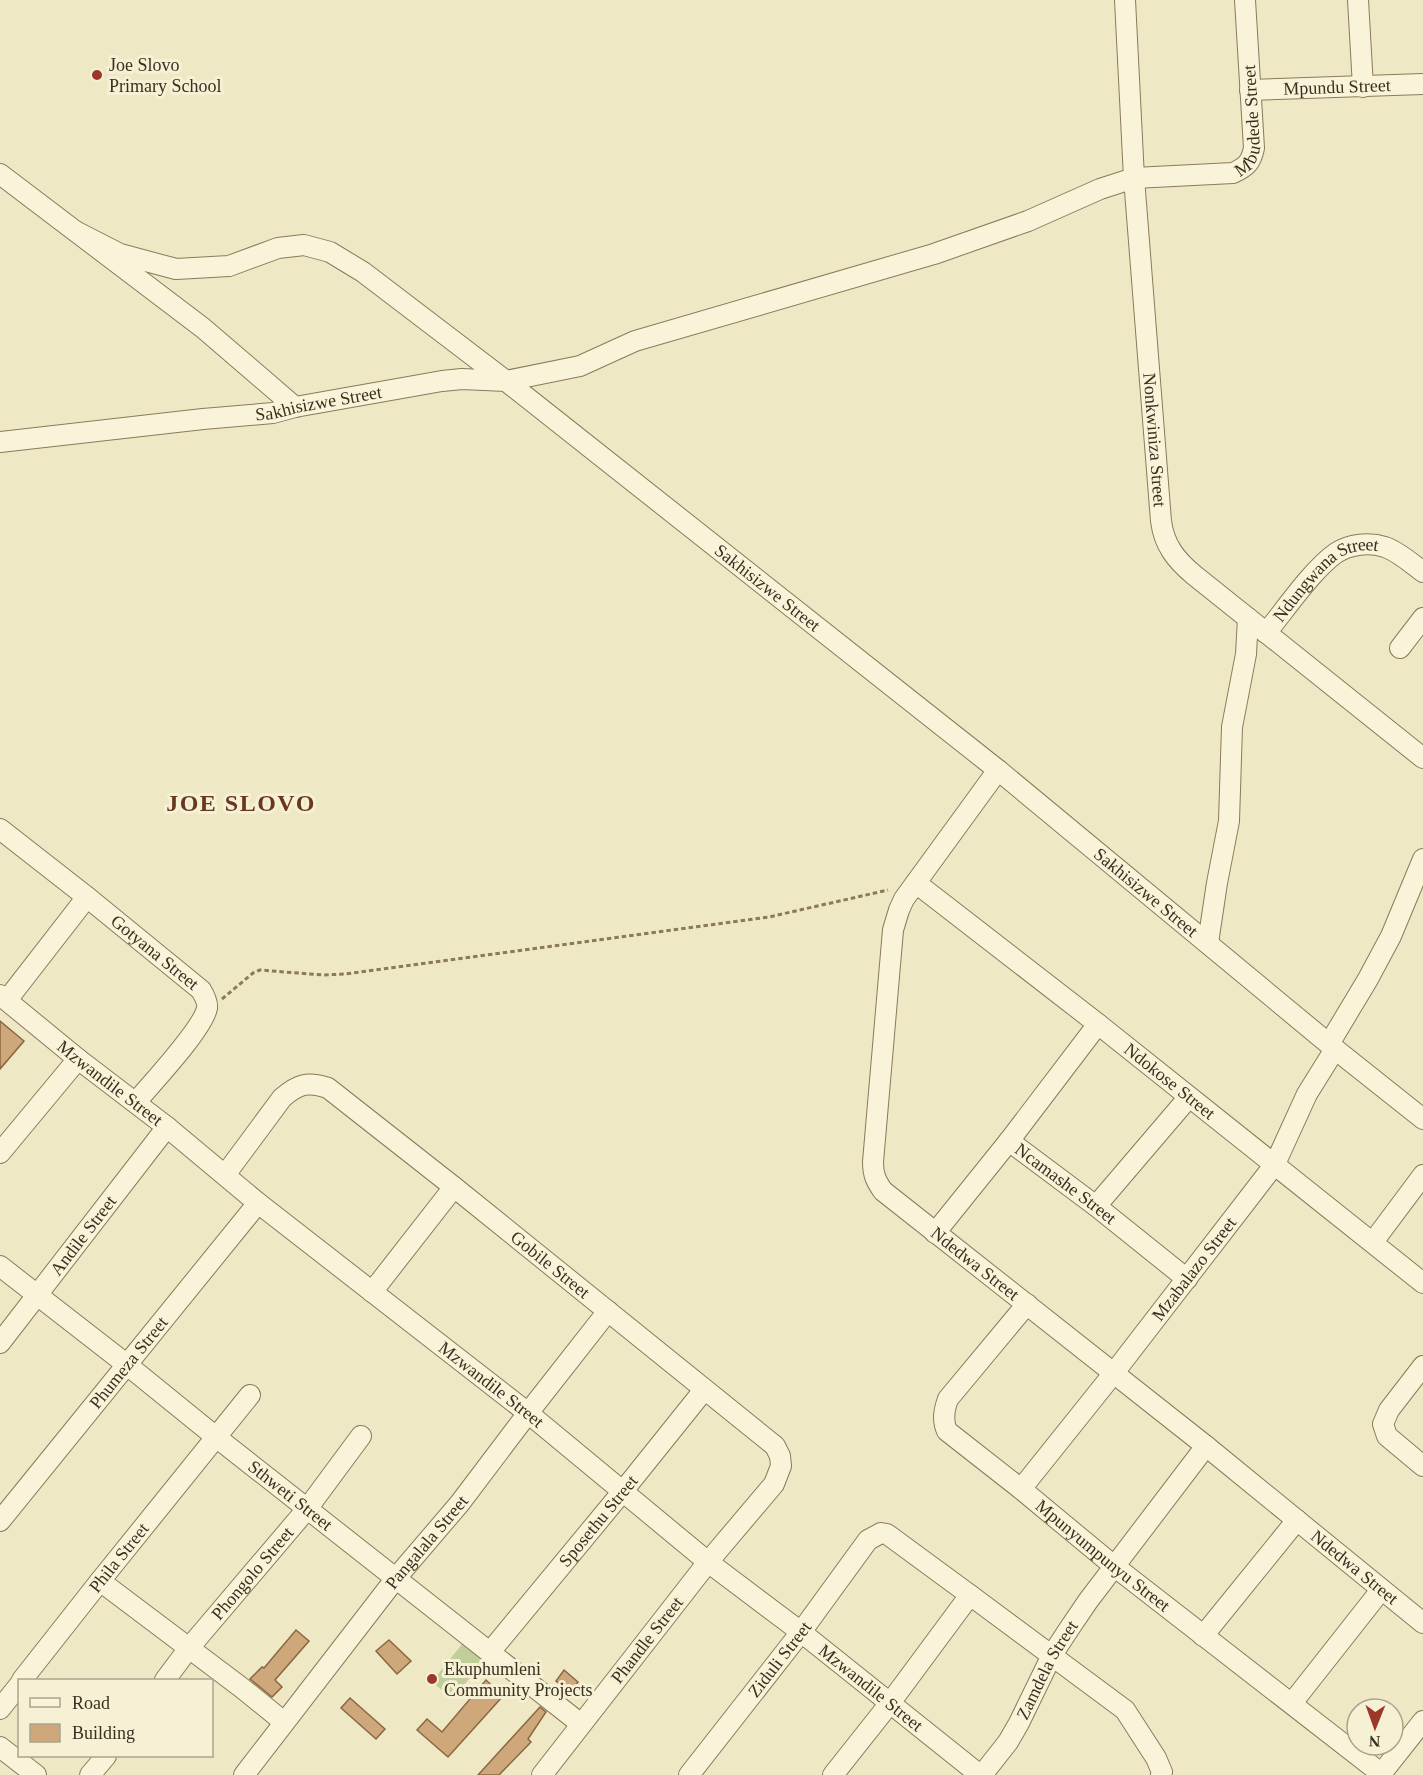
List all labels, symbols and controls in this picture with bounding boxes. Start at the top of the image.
place label: Joe Slovo Primary School [109,55,222,96]
street label: Mbudede Street [1231,64,1264,180]
marker: Joe Slovo Primary School [90,68,104,82]
street label: Mpundu Street [1283,75,1391,99]
street label: Nonkwiniza Street [1139,372,1170,508]
street label: Sakhisizwe Street [254,382,383,424]
street label: Ndungwana Street [1269,534,1380,626]
street label: Sakhisizwe Street [711,540,824,635]
district label: JOE SLOVO [166,790,316,816]
street label: Sakhisizwe Street [1090,844,1202,941]
street label: Gotyana Street [107,911,203,994]
street label: Mzwandile Street [53,1036,167,1130]
street label: Ndokose Street [1120,1039,1219,1123]
street label: Ncamashe Street [1011,1139,1120,1228]
street label: Andile Street [46,1191,120,1279]
street label: Mzabalazo Street [1148,1213,1240,1325]
street label: Ndedwa Street [927,1223,1023,1305]
street label: Gobile Street [507,1227,594,1302]
street label: Phumeza Street [85,1313,172,1413]
street label: Mzwandile Street [435,1337,548,1432]
street label: Sthweti Street [244,1456,336,1535]
street label: Sposethu Street [555,1471,642,1571]
street label: Pangalala Street [381,1491,472,1593]
street label: Mpunyumpunyu Street [1032,1495,1174,1616]
street label: Phila Street [85,1519,153,1596]
street label: Phongolo Street [207,1523,297,1624]
street label: Ndedwa Street [1307,1526,1402,1609]
street label: Phandle Street [607,1593,687,1687]
street label: Ziduli Street [744,1617,815,1701]
street label: Zamdela Street [1012,1617,1082,1723]
street label: Mzwandile Street [815,1640,927,1735]
place label: Ekuphumleni Community Projects [444,1659,593,1700]
marker: Ekuphumleni Community Projects [425,1672,439,1686]
legend [18,1679,213,1757]
text: Road [72,1693,110,1713]
north arrow [1345,1697,1405,1757]
text: Building [72,1723,135,1743]
text: N [1368,1733,1381,1750]

